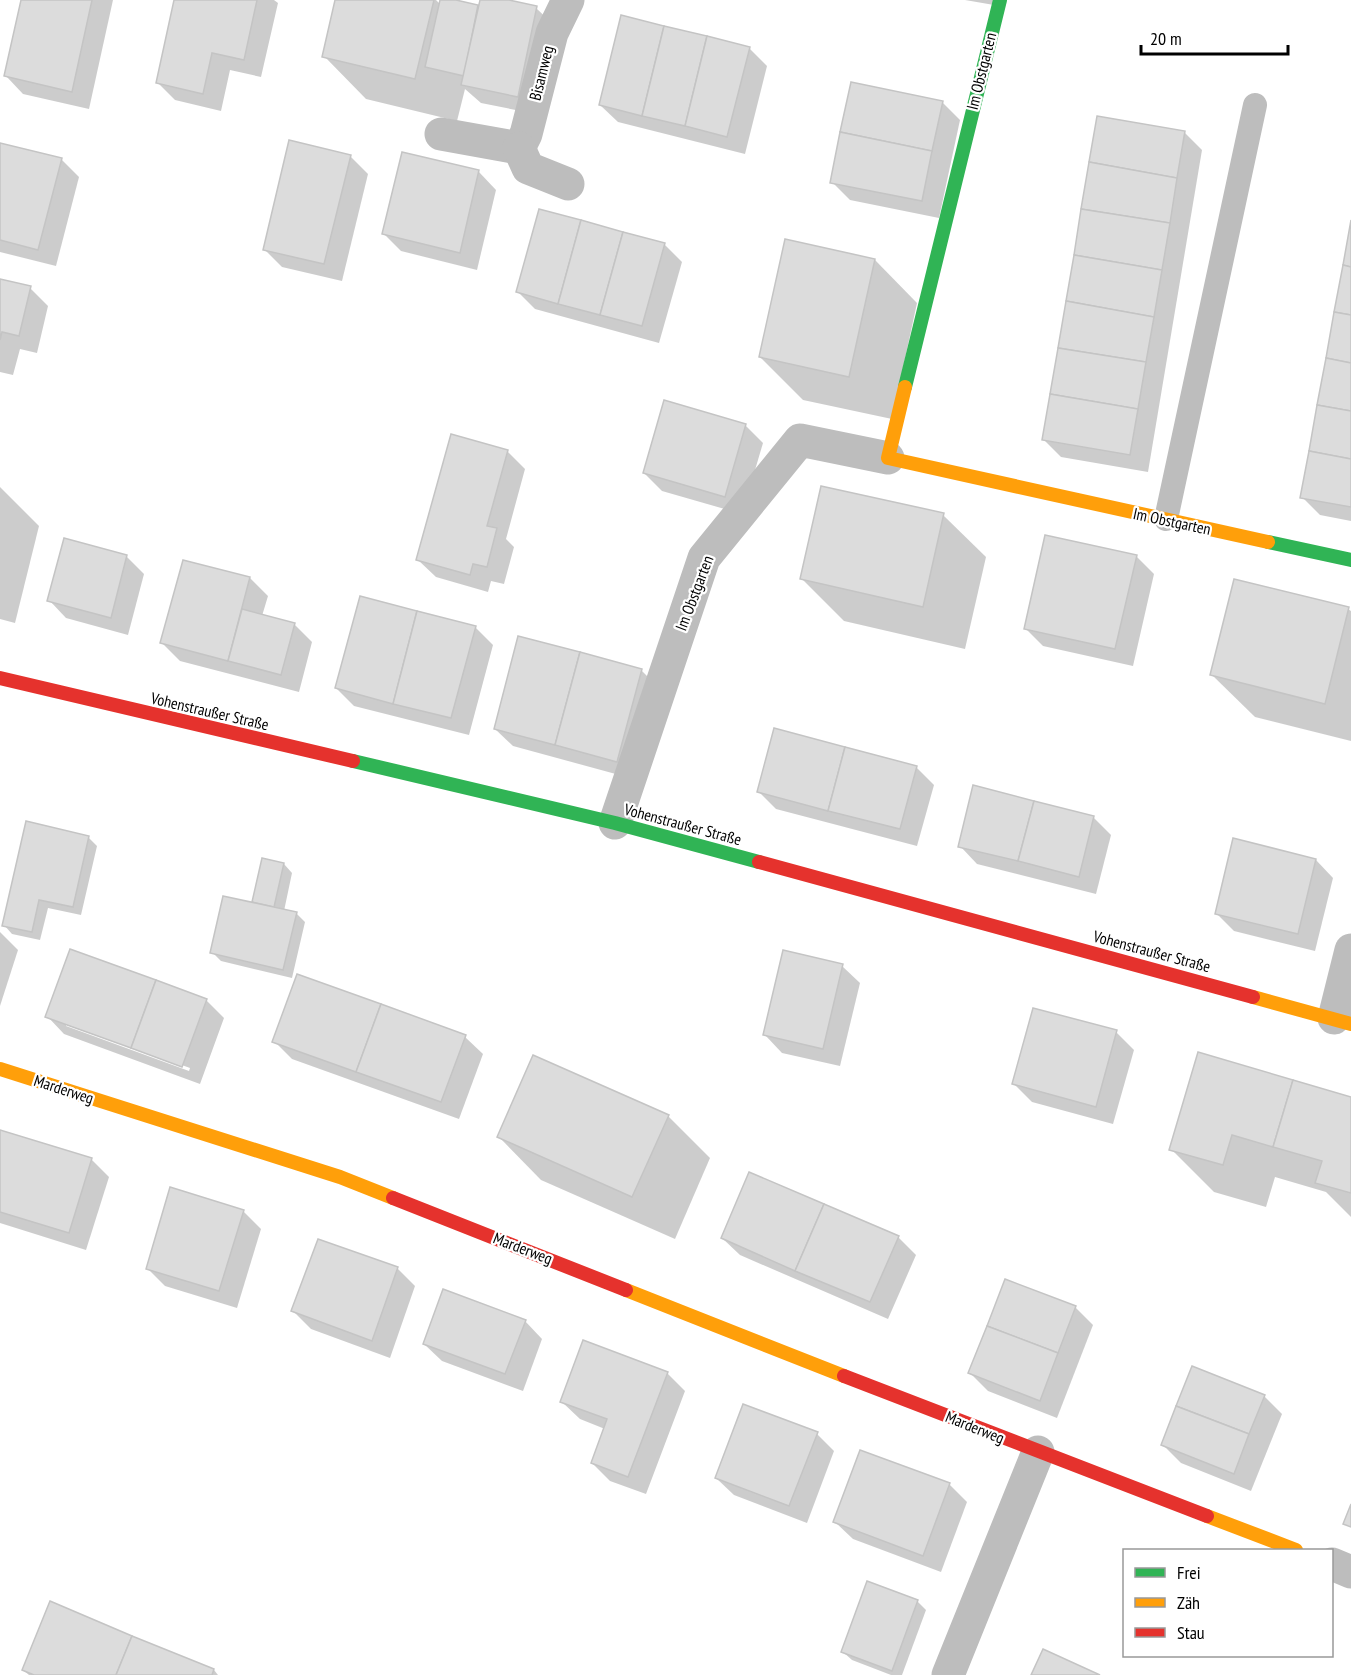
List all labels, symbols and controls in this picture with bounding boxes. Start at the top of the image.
scale bar [1141,18,1288,56]
text: 20 m [1150,27,1182,50]
street label: Im Obstgarten [962,30,1000,112]
street label: Bisamweg [525,43,557,103]
street label: Im Obstgarten [1131,503,1213,539]
street label: Im Obstgarten [671,553,717,633]
street label: Vohenstraußer Straße [148,687,271,734]
street label: Vohenstraußer Straße [621,799,744,849]
street label: Vohenstraußer Straße [1090,926,1213,976]
street label: Marderweg [32,1070,96,1108]
street label: Marderweg [491,1228,555,1268]
street label: Marderweg [943,1406,1007,1448]
legend [1123,1549,1333,1657]
text: Frei [1177,1561,1201,1584]
text: Zäh [1177,1591,1200,1614]
text: Stau [1177,1621,1205,1644]

